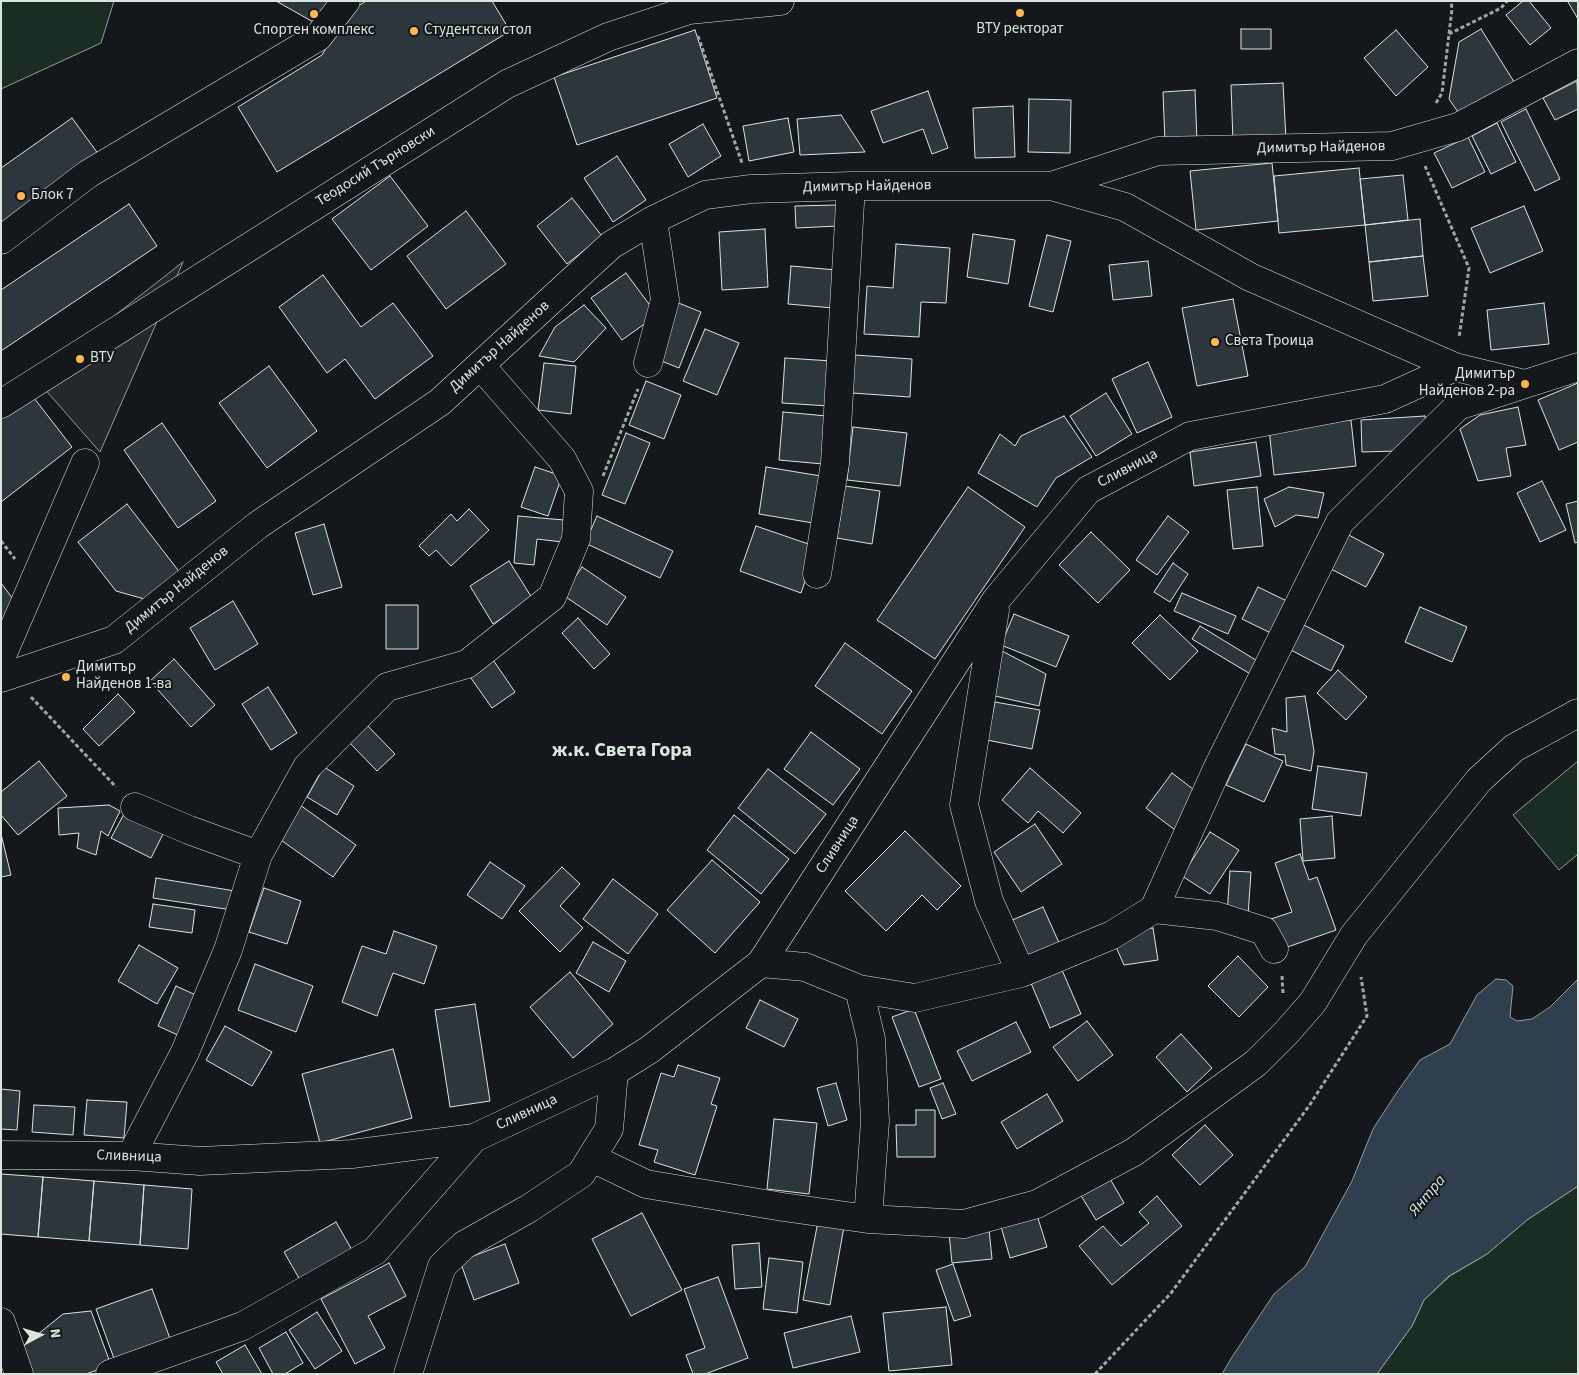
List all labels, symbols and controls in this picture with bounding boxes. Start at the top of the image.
marker: ВТУ ректорат [1014,7,1026,19]
marker: Спортен комплекс [308,8,320,20]
place label: ВТУ ректорат [976,21,1064,39]
place label: Спортен комплекс [253,22,375,40]
place label: Студентски стол [424,22,532,40]
marker: Студентски стол [408,25,420,37]
street label: Теодосий Търновски [313,123,439,211]
street label: Димитър Найденов [1257,138,1385,158]
street label: Димитър Найденов [803,177,931,197]
place label: Блок 7 [31,187,74,205]
marker: Блок 7 [15,190,27,202]
street label: Димитър Найденов [446,297,554,397]
place label: Света Троица [1225,333,1314,351]
marker: Света Троица [1209,336,1221,348]
place label: ВТУ [90,350,114,368]
marker: ВТУ [74,353,86,365]
place label: Димитър Найденов 2-ра [1419,366,1515,401]
marker: Димитър Найденов 2-ра [1519,378,1531,390]
street label: Сливница [1095,446,1161,492]
street label: Димитър Найденов [121,543,233,637]
place label: Димитър Найденов 1-ва [76,659,172,694]
marker: Димитър Найденов 1-ва [60,671,72,683]
district label: ж.к. Света Гора [552,740,692,764]
street label: Сливница [813,813,863,877]
street label: Сливница [494,1091,560,1135]
street label: Сливница [96,1147,162,1167]
water label: Янтра [1405,1172,1451,1220]
north arrow [15,1310,65,1360]
text: N [44,1328,65,1339]

